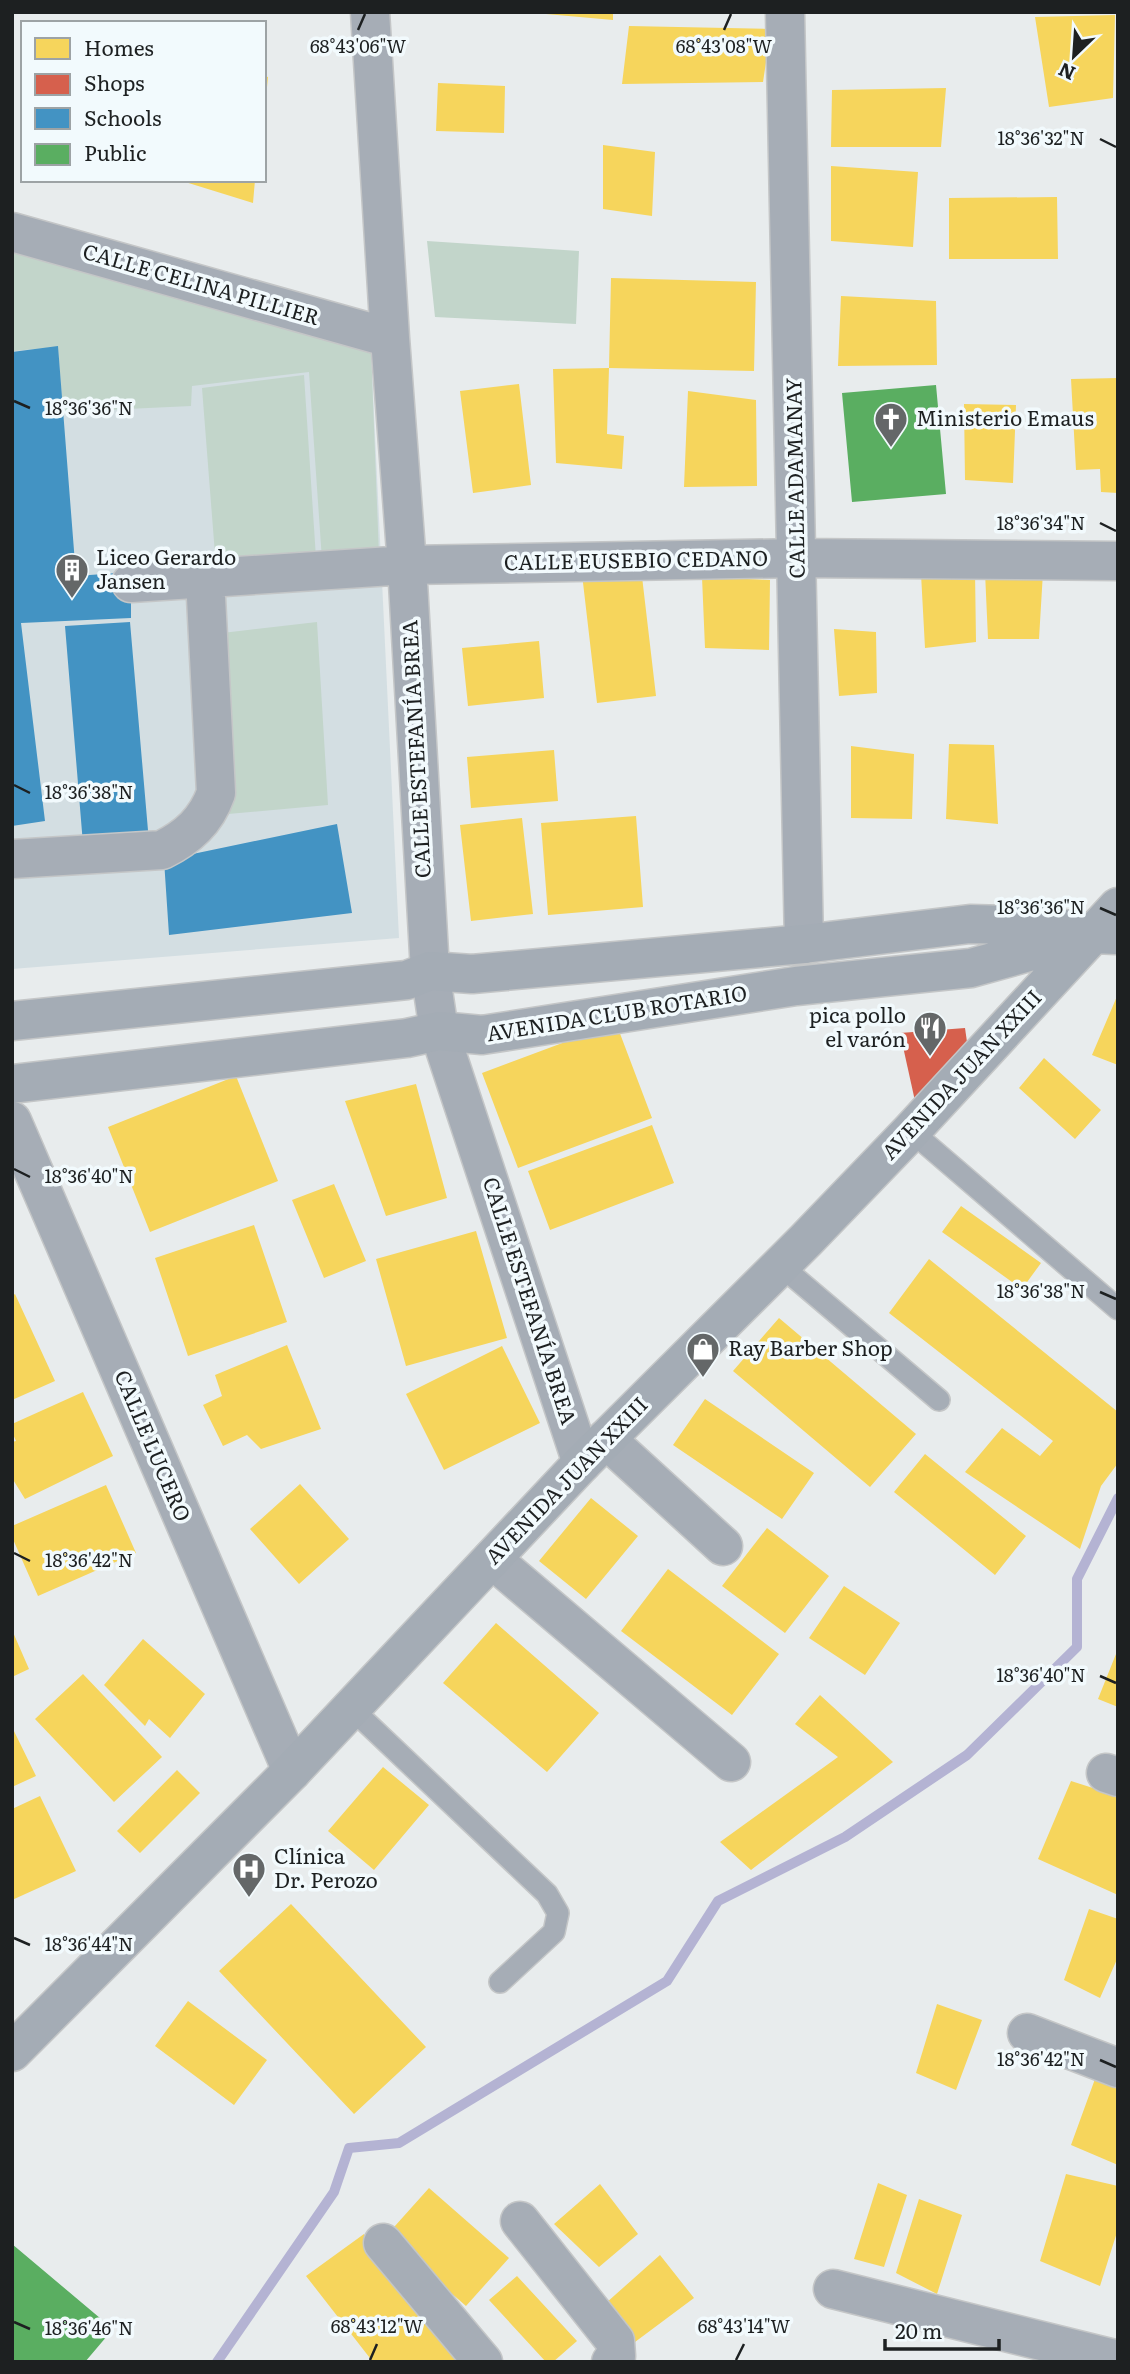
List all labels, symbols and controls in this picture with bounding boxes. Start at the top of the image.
legend [21,21,266,182]
north arrow [1039,21,1109,91]
text: Homes [84,31,154,62]
text: 68°43'06"W [310,32,406,59]
text: 68°43'08"W [676,32,773,59]
text: N [1053,56,1080,88]
text: Shops [84,66,145,97]
text: Schools [84,101,162,132]
text: 18°36'32"N [997,124,1085,151]
text: Public [84,136,146,167]
street label: CALLE CELINA PILLIER [79,234,324,331]
street label: CALLE ADAMANAY [776,377,811,579]
text: 18°36'36"N [45,394,133,421]
church icon: Ministerio Emaus [872,400,910,449]
place label: Ministerio Emaus [916,401,1094,432]
text: 18°36'34"N [997,509,1085,536]
place label: Liceo Gerardo Jansen [96,540,236,595]
street label: CALLE EUSEBIO CEDANO [504,541,768,576]
building icon: Liceo Gerardo Jansen [53,551,91,600]
street label: CALLE ESTEFANÍA BREA [392,619,437,879]
text: 18°36'38"N [45,778,133,805]
text: 18°36'36"N [997,893,1085,920]
street label: AVENIDA CLUB ROTARIO [484,976,749,1047]
street label: AVENIDA JUAN XXIII [873,981,1047,1165]
place label: pica pollo el varón [809,998,906,1053]
restaurant icon: pica pollo el varón [911,1009,949,1058]
text: 18°36'40"N [44,1162,134,1189]
street label: CALLE ESTEFANÍA BREA [477,1172,586,1428]
text: 18°36'38"N [997,1277,1085,1304]
shop icon: Ray Barber Shop [684,1330,722,1379]
place label: Ray Barber Shop [728,1331,893,1362]
street label: CALLE LUCERO [108,1364,200,1526]
street label: AVENIDA JUAN XXIII [477,1388,654,1570]
text: 18°36'42"N [45,1546,133,1573]
text: 18°36'40"N [996,1661,1086,1688]
place label: Clínica Dr. Perozo [274,1839,378,1894]
hospital icon: Clínica Dr. Perozo [230,1850,268,1899]
text: 18°36'44"N [45,1930,133,1957]
text: 18°36'42"N [997,2045,1085,2072]
scale bar [885,2308,999,2352]
text: 68°43'12"W [331,2312,424,2339]
text: 68°43'14"W [698,2312,791,2339]
text: 18°36'46"N [45,2314,133,2341]
text: 20 m [895,2314,942,2345]

